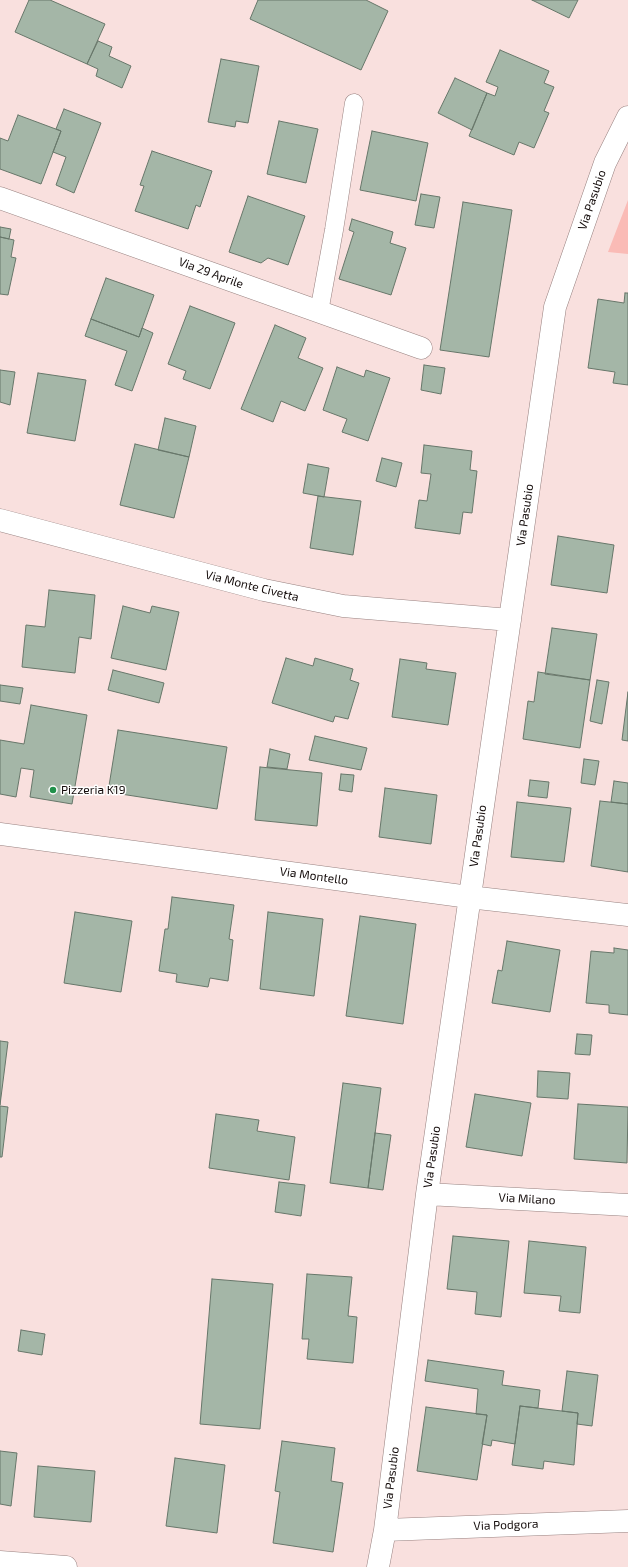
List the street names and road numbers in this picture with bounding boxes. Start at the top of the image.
street label: Via Pasubio [575,168,609,232]
street label: Via 29 Aprile [177,255,245,291]
street label: Via Pasubio [514,483,536,547]
street label: Via Monte Civetta [204,567,300,605]
street label: Via Pasubio [467,804,489,868]
street label: Via Montello [279,864,349,888]
street label: Via Pasubio [421,1125,443,1189]
street label: Via Milano [498,1190,556,1208]
street label: Via Pasubio [380,1446,402,1510]
street label: Via Podgora [473,1517,539,1533]

